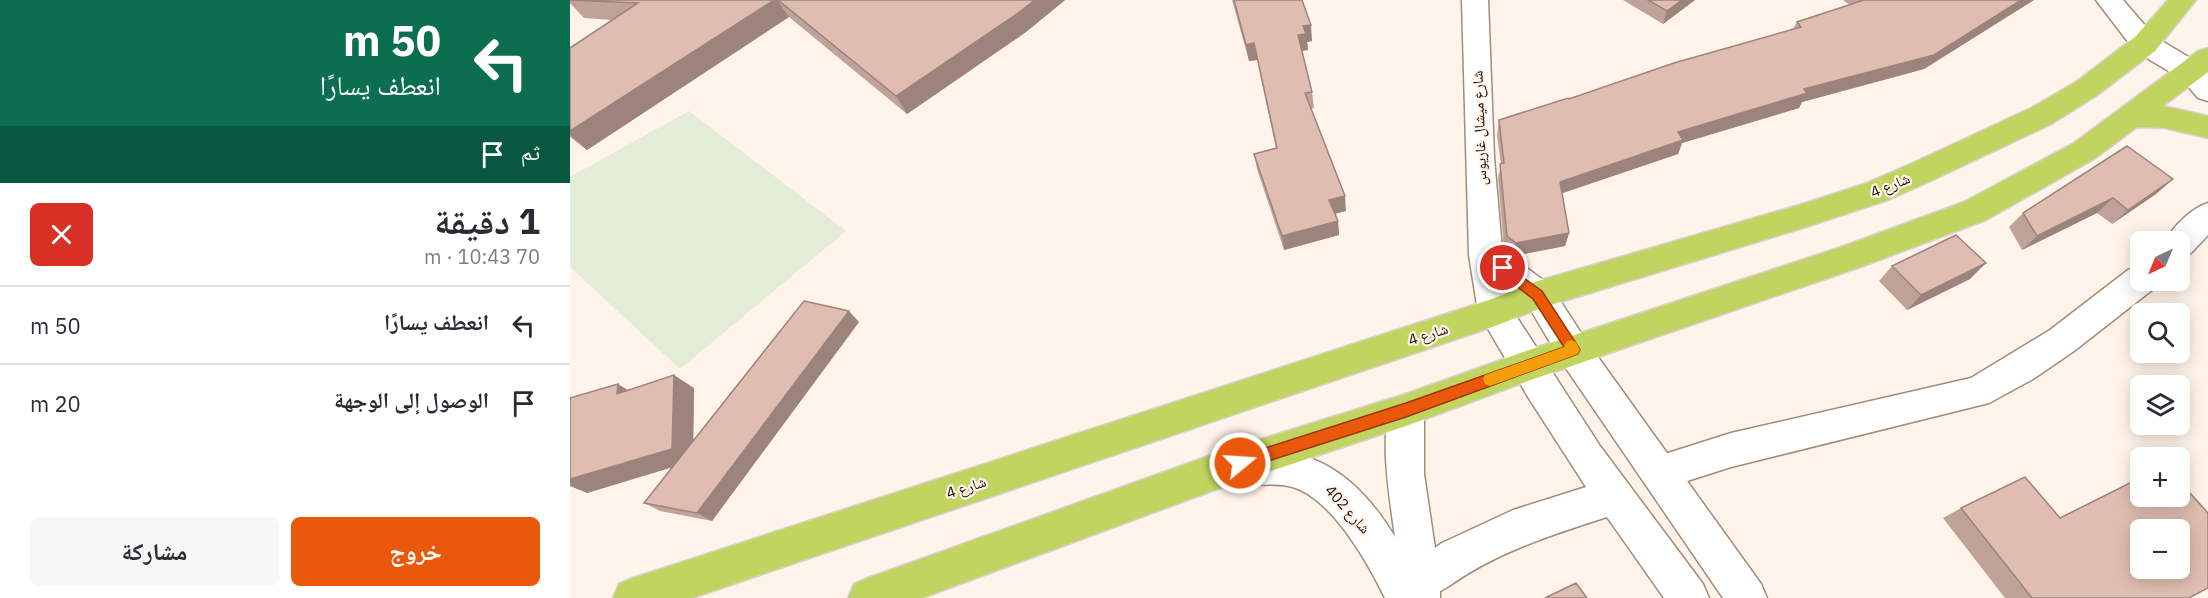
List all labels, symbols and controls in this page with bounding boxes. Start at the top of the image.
text: 50 m [343,13,441,68]
icon: left [462,24,540,102]
text: انعطف يسارًا [320,67,441,102]
street label: شارع ميشال غاريوس [1467,70,1492,186]
text: ثم [521,137,540,166]
icon: arrive [476,138,509,171]
street label: شارع 4 [1867,168,1913,202]
text: 1 دقيقة [434,197,540,244]
button: close [30,203,93,266]
north arrow [2130,231,2190,291]
map controls [2130,231,2190,579]
pin [1477,242,1528,293]
text: 70 m · 10:43 [424,243,540,270]
icon: arrive [1486,251,1519,284]
button: search [2130,303,2190,363]
text: انعطف يسارًا [384,307,489,336]
icon: left [507,309,540,342]
text: 50 m [30,311,81,340]
street label: شارع 4 [1406,319,1451,350]
button: layers [2130,375,2190,435]
text: الوصول إلى الوجهة [334,385,489,414]
icon: arrive [507,387,540,420]
text: 20 m [30,389,81,418]
position arrow [1208,431,1272,495]
button: + [2130,447,2190,507]
street label: شارع 4 [944,472,989,503]
street label: شارع 402 [1320,481,1375,538]
button: مشاركة [30,517,279,586]
button: خروج [291,517,540,586]
button: − [2130,519,2190,579]

